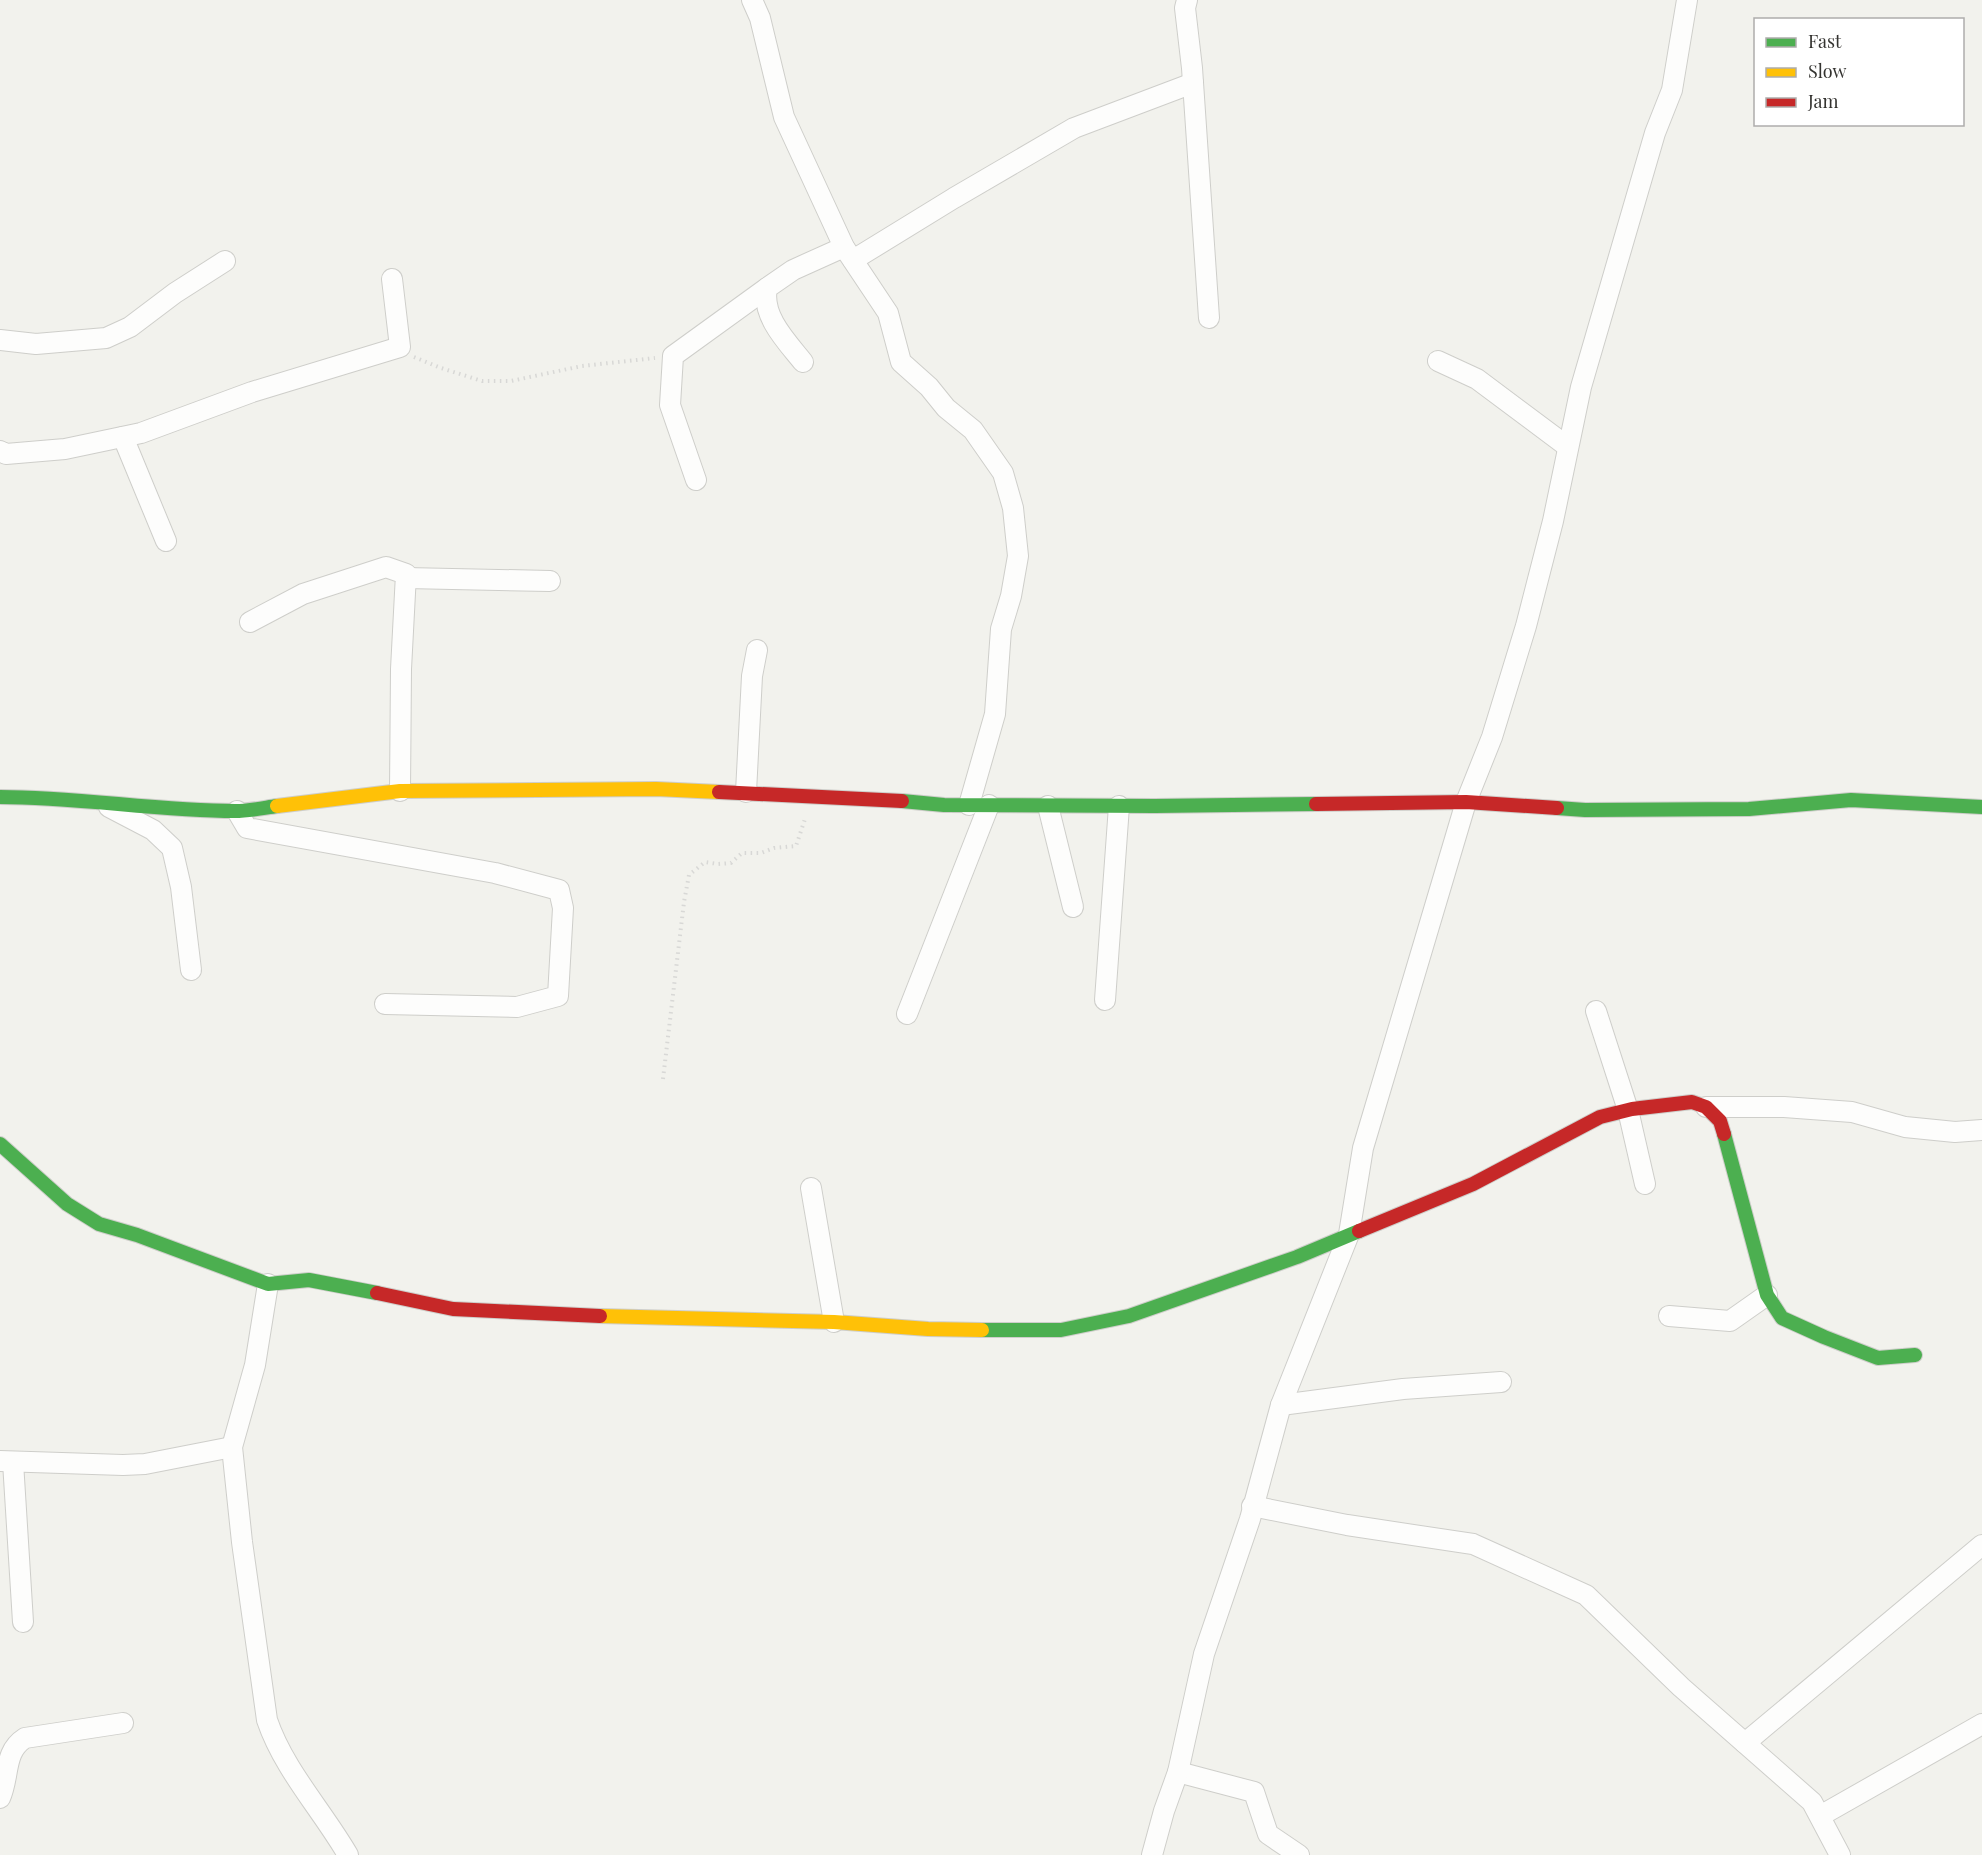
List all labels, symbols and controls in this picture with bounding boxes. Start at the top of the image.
legend [1754,18,1964,126]
text: Fast [1808,29,1842,53]
text: Slow [1808,59,1846,83]
text: Jam [1807,89,1838,113]

